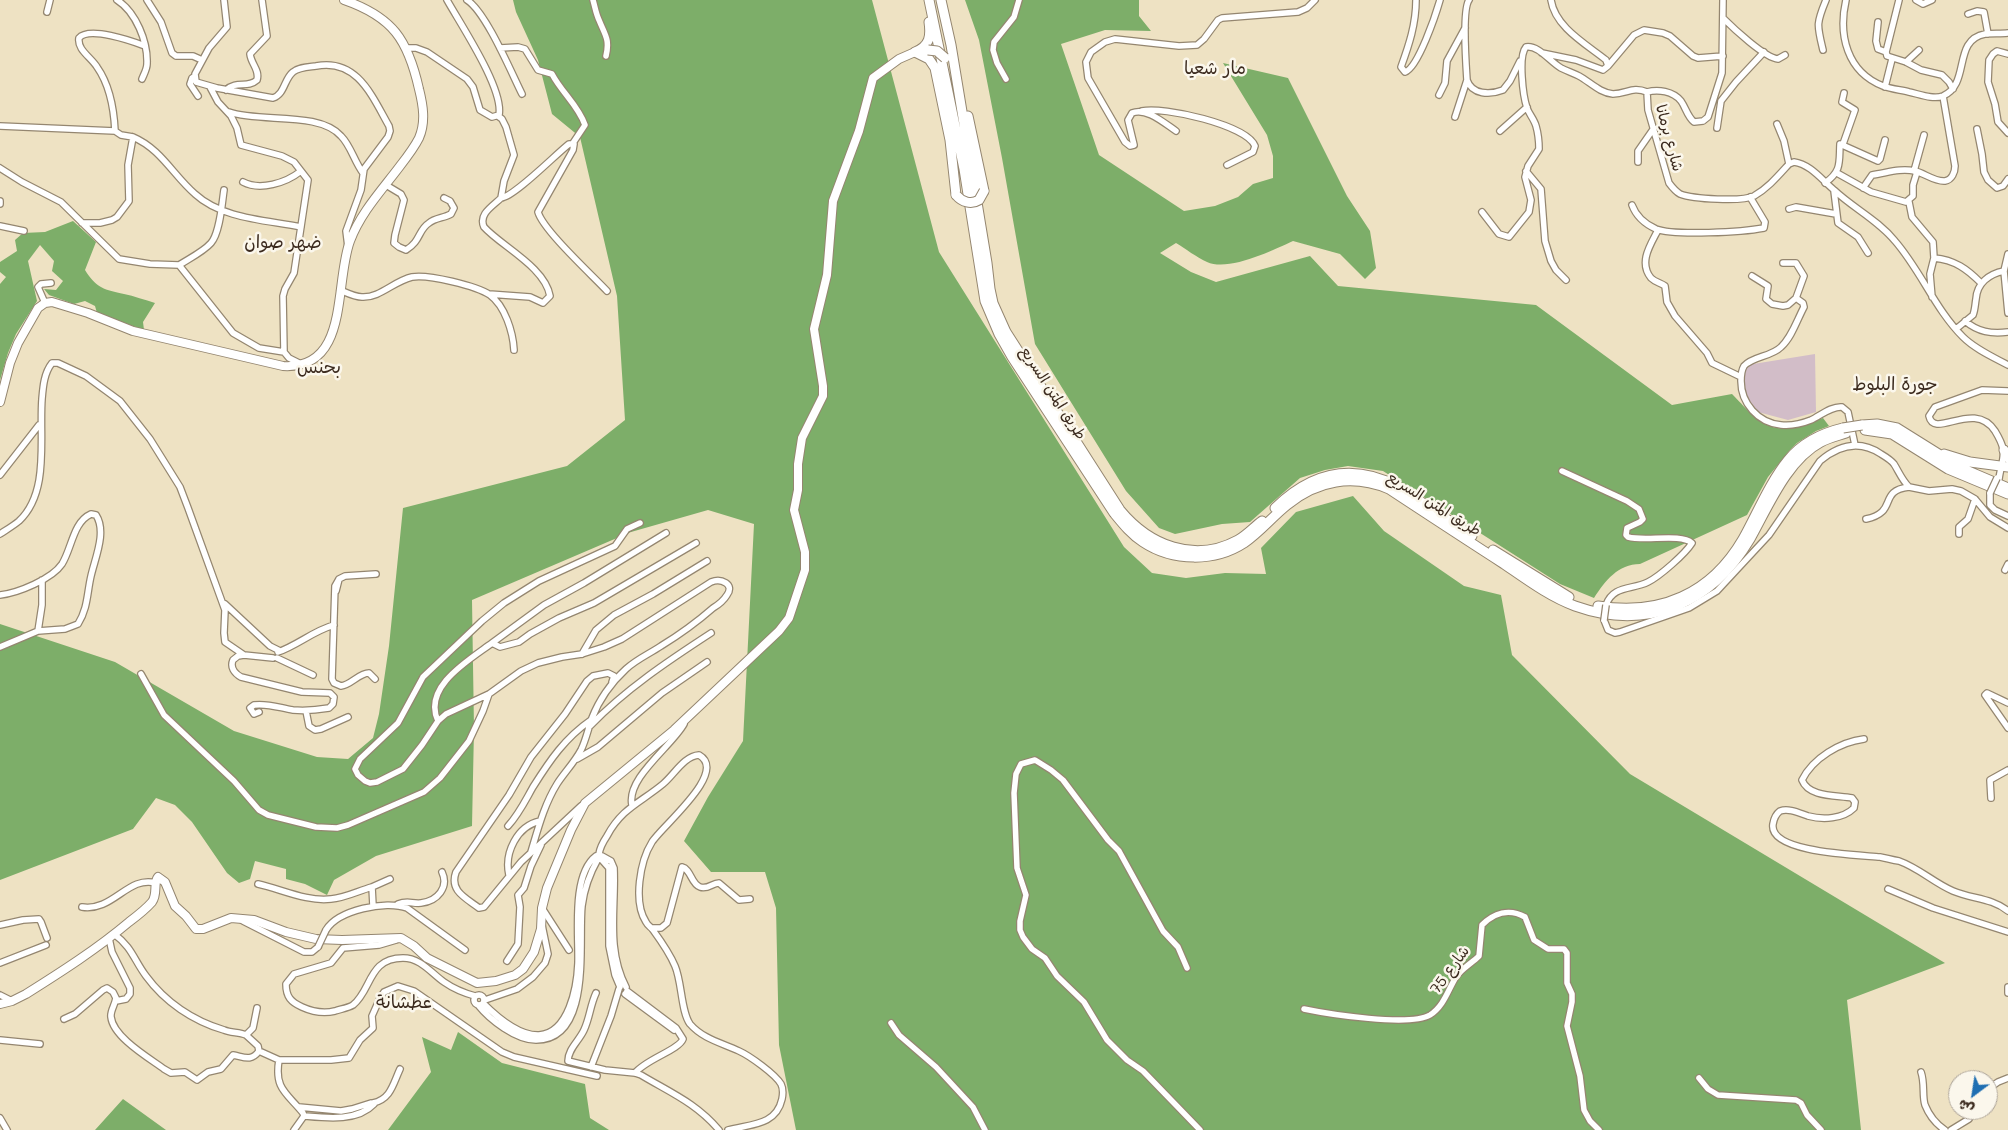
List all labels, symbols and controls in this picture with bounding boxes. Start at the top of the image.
district label: مار شعيا [1184,57,1246,79]
street label: شارع برمانا [1651,103,1687,173]
district label: ضهر صوان [244,231,322,253]
street label: طريق المتن السريع [1016,343,1090,443]
district label: بحنس [297,356,341,378]
district label: جورة البلوط [1852,373,1938,395]
street label: طريق المتن السريع [1384,468,1484,540]
street label: شارع 75 [1427,943,1473,997]
district label: عطشانة [376,991,432,1013]
north arrow [1948,1070,1998,1120]
text: ش [1954,1095,1977,1120]

